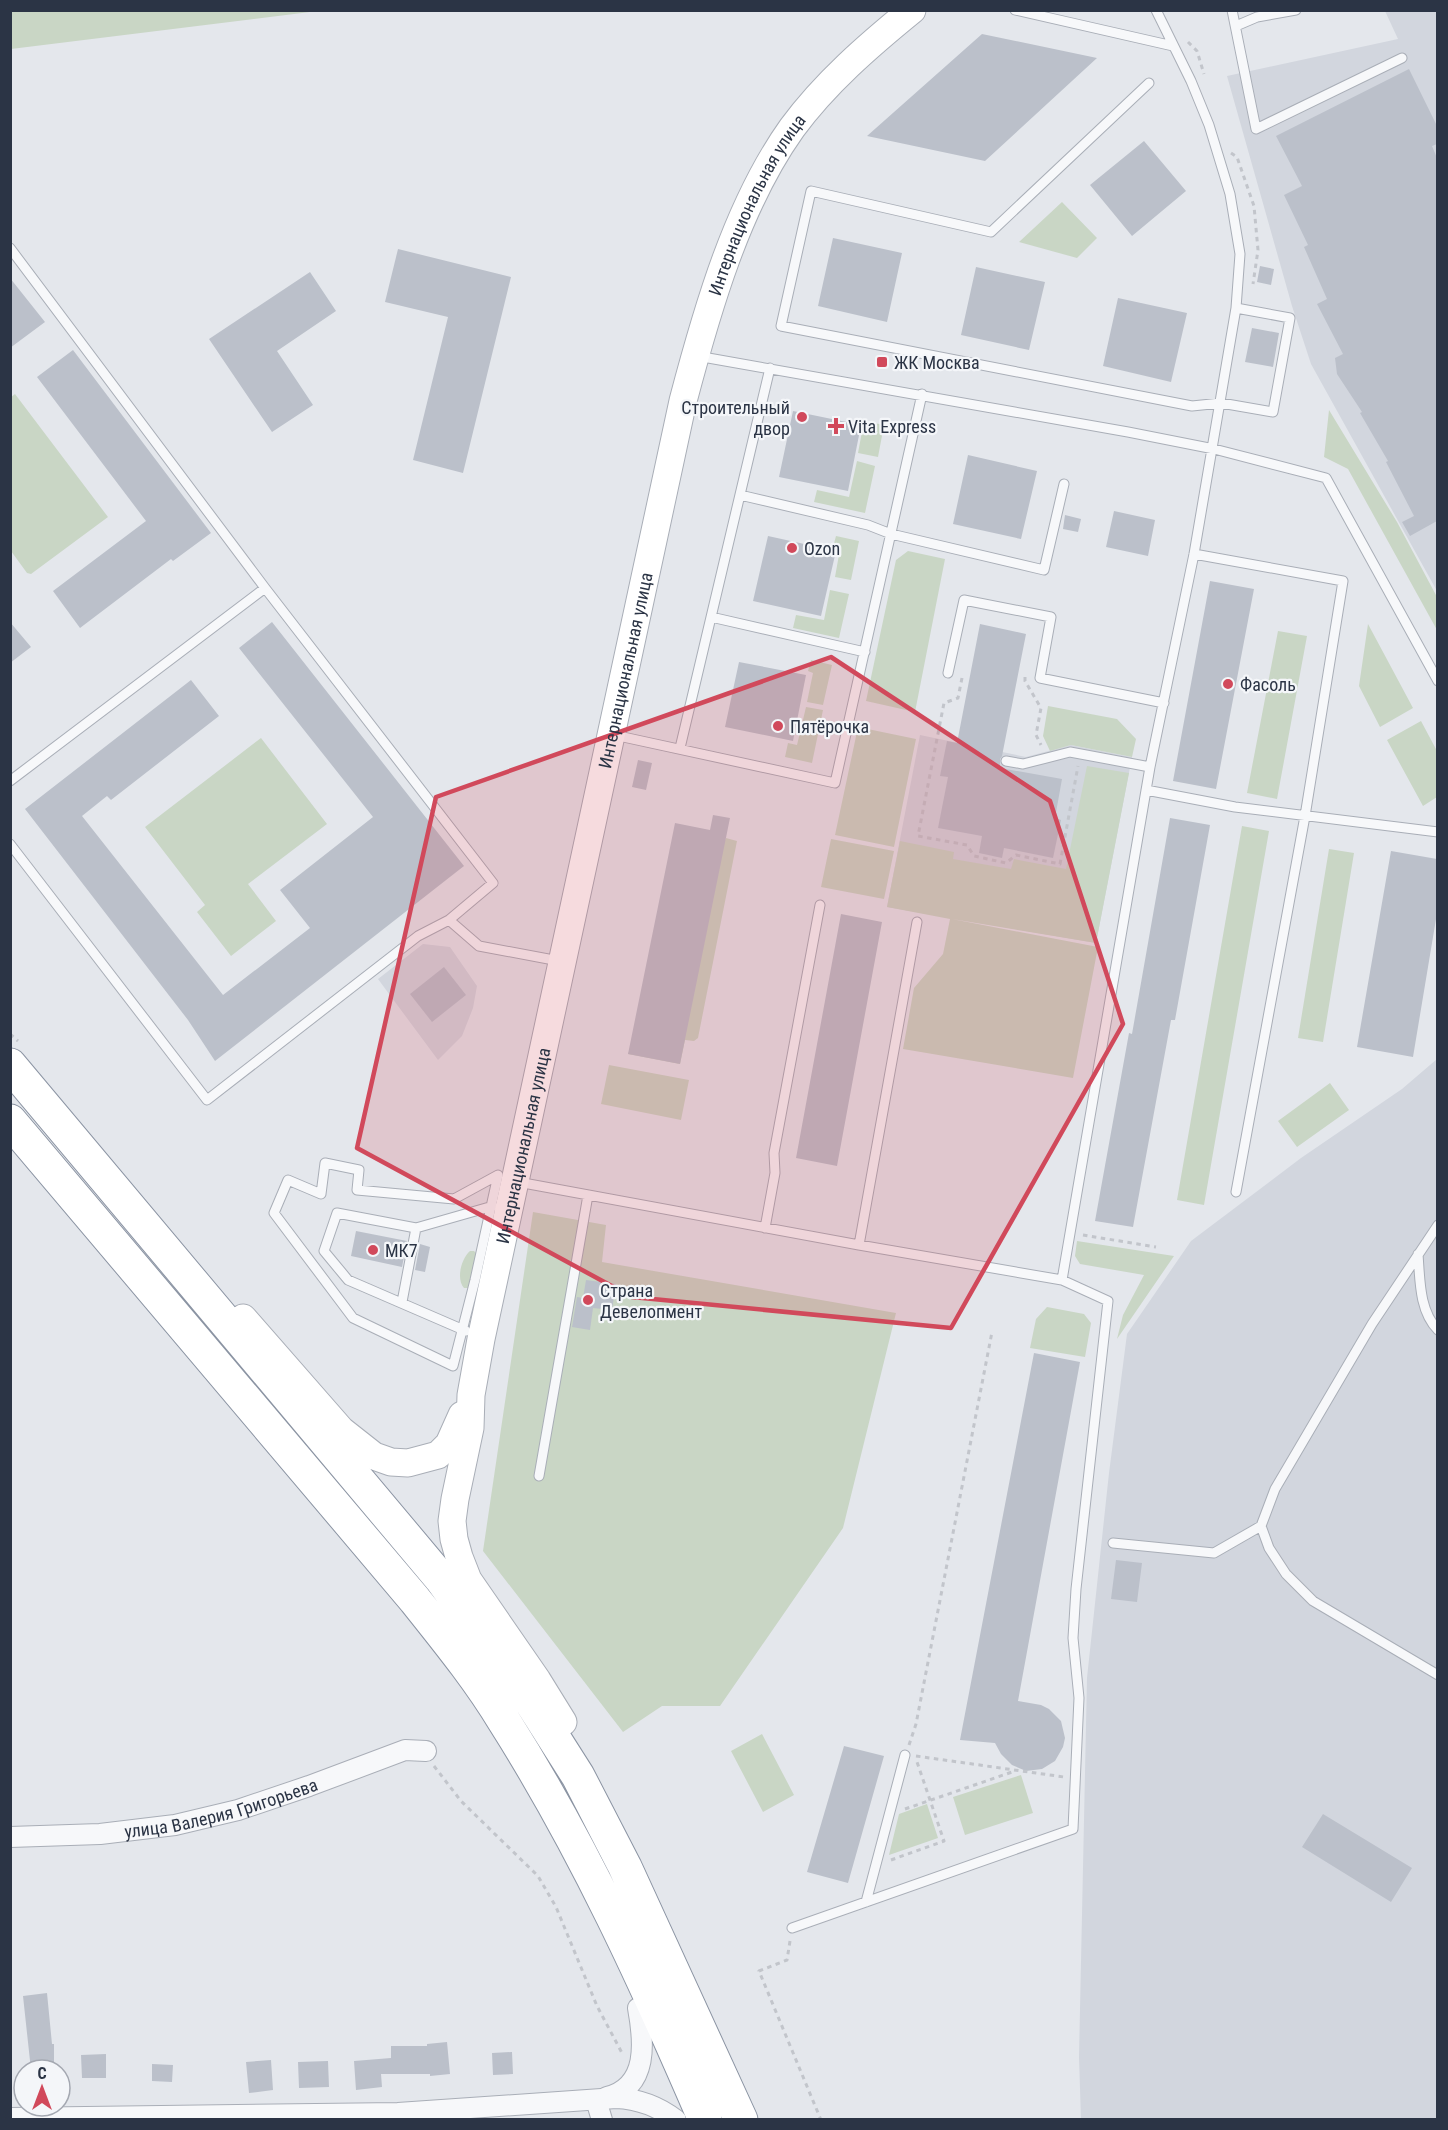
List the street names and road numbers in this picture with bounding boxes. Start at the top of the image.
street label: Интернациональная улица [704,110,809,298]
street label: Интернациональная улица [594,570,656,770]
street label: Интернациональная улица [491,1046,554,1245]
street label: улица Валерия Григорьева [123,1773,320,1842]

